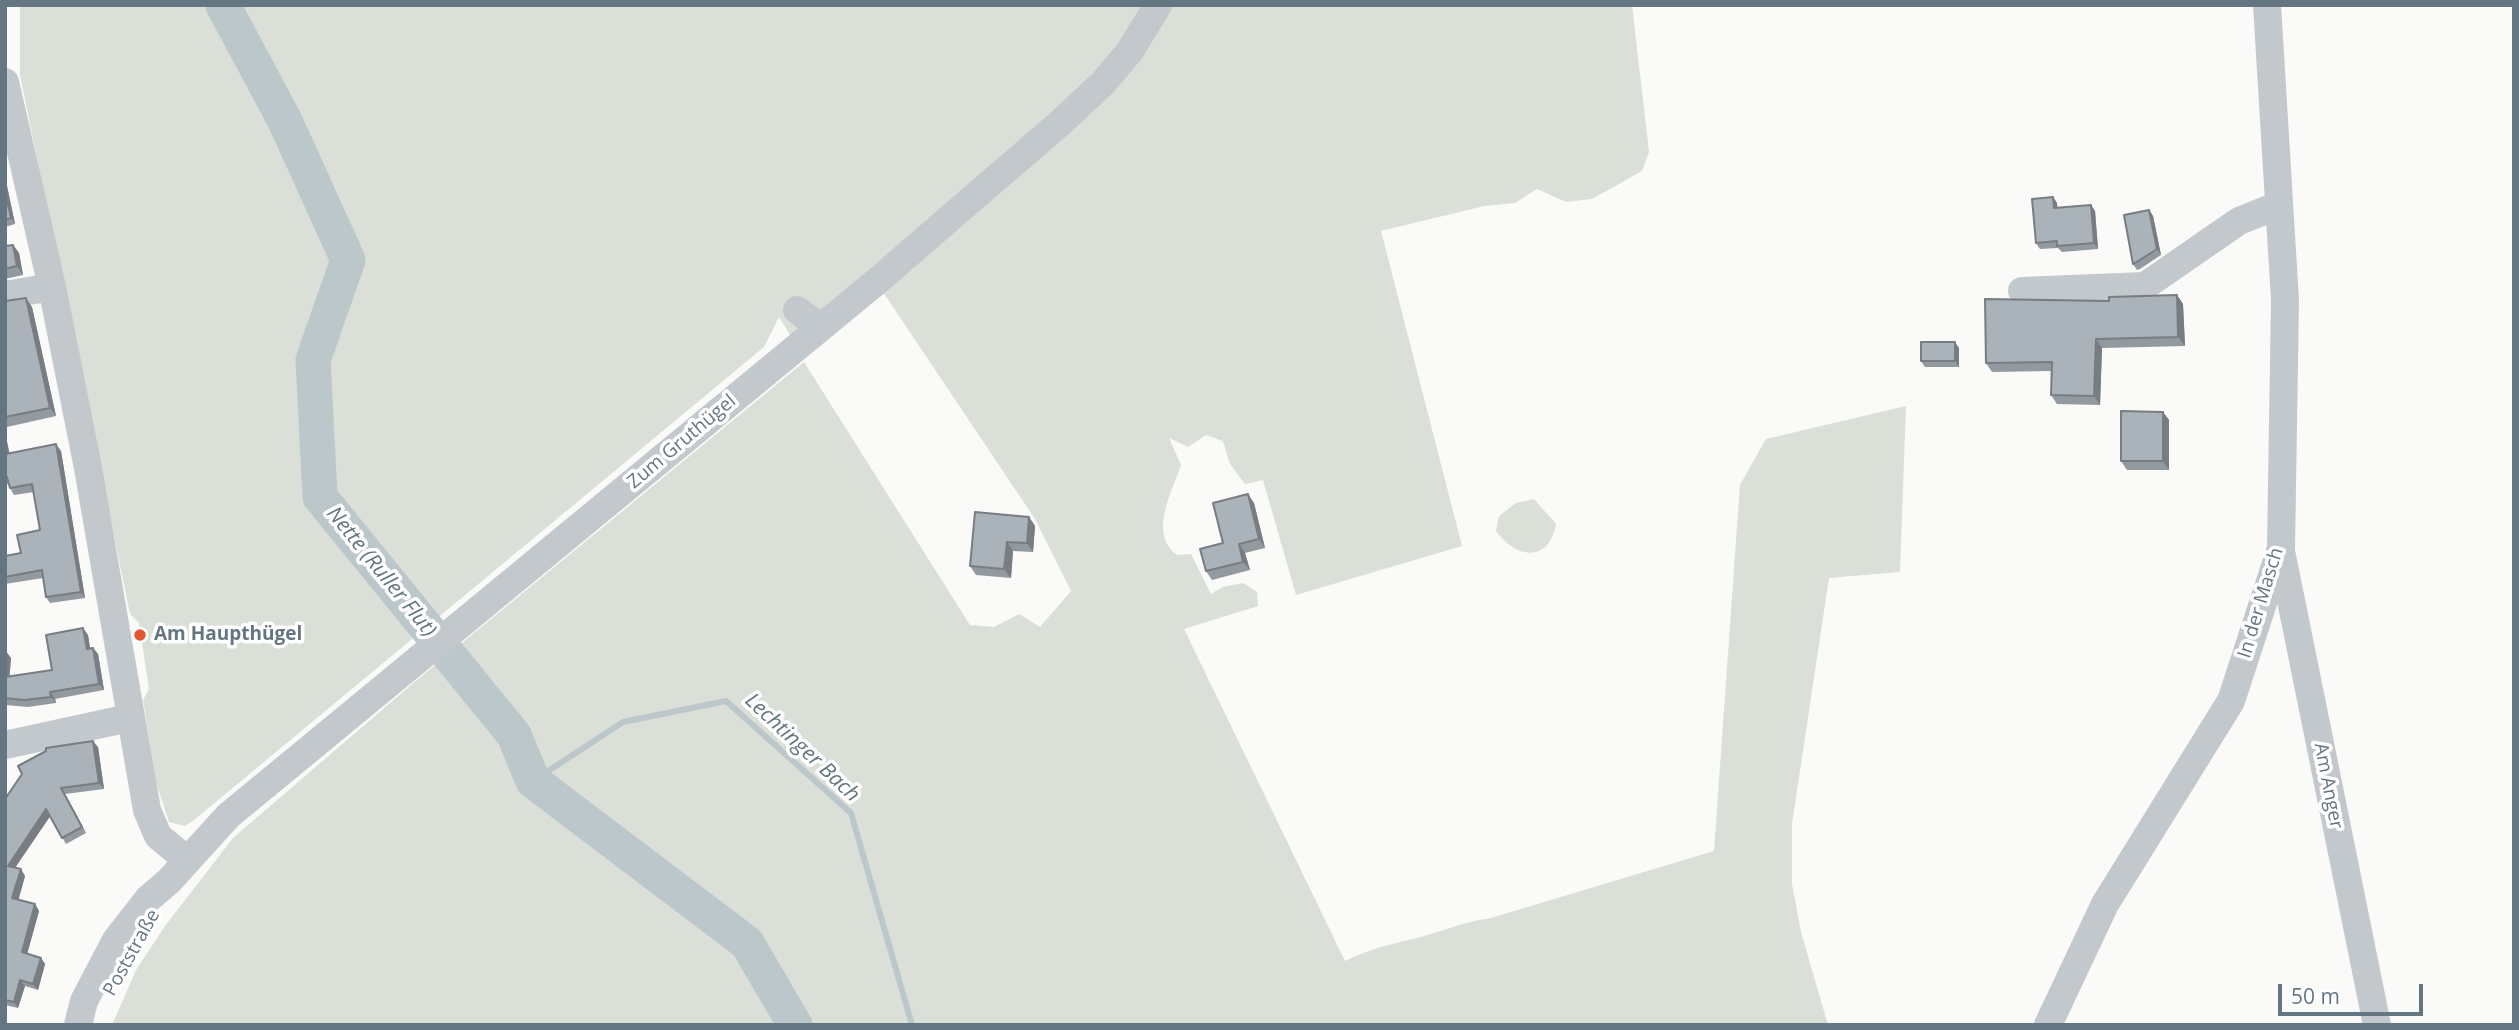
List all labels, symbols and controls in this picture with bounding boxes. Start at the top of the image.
street label: Zum Gruthügel [623,390,741,494]
water label: Nette (Ruller Flut) [321,502,441,642]
street label: In der Masch [2233,545,2289,661]
place label: Am Haupthügel [154,624,302,646]
marker: Am Haupthügel [132,627,148,643]
water label: Lechtinger Bach [739,688,865,808]
street label: Am Anger [2309,741,2347,831]
street label: Poststraße [99,906,165,1000]
scale bar [2281,970,2426,1014]
text: 50 m [2291,982,2340,1010]

